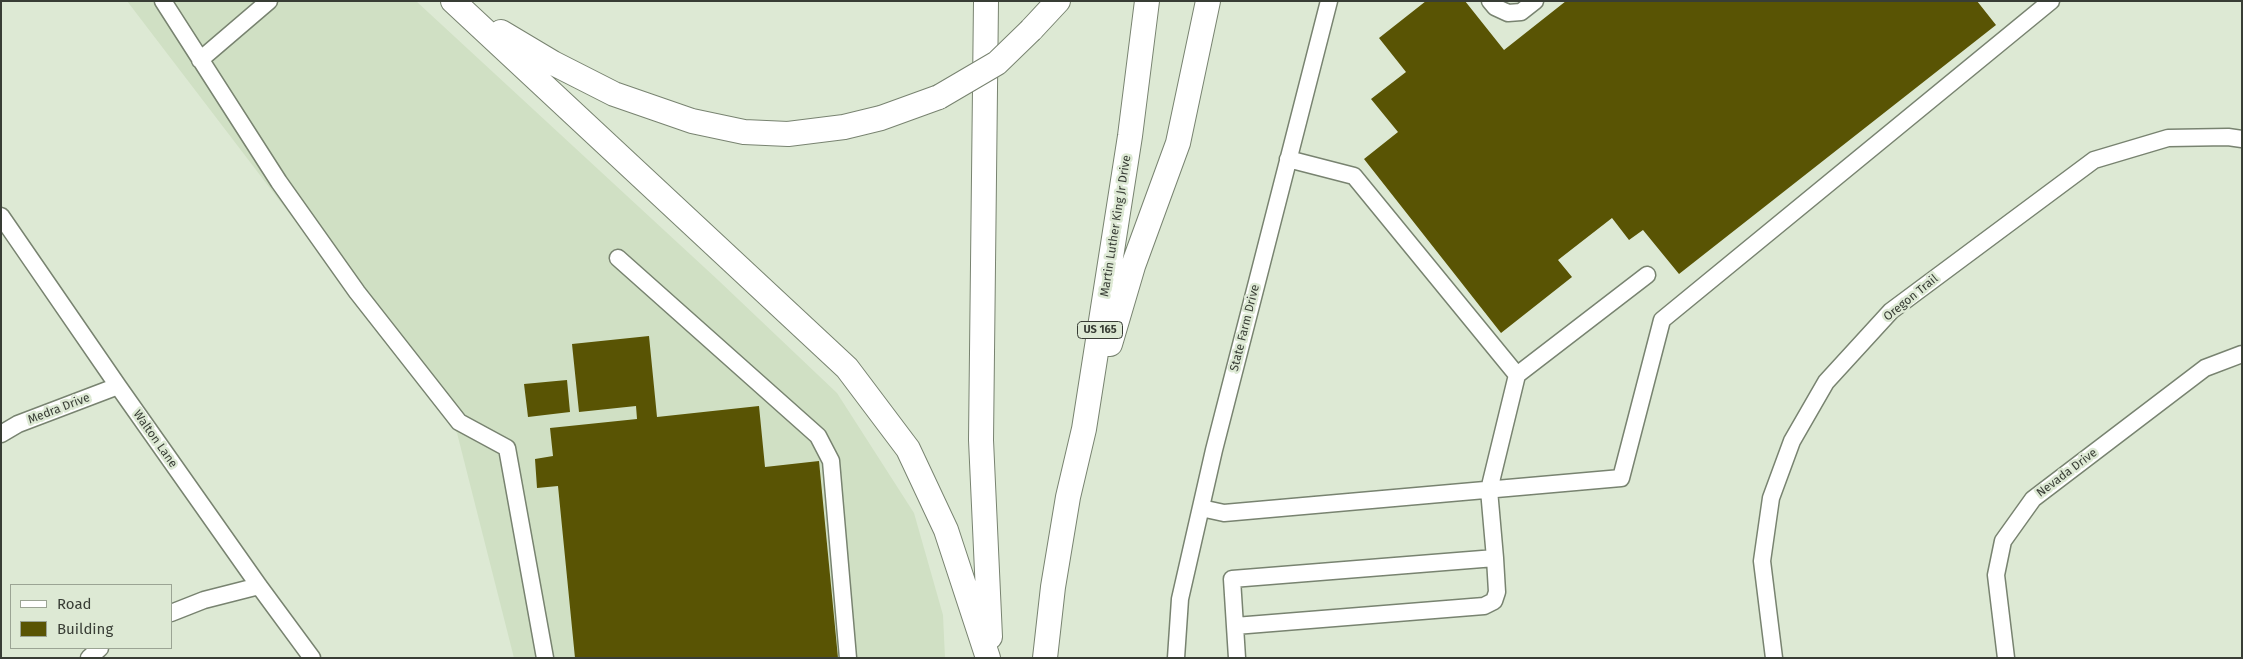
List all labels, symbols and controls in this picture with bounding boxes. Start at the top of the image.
street label: Martin Luther King Jr Drive [1098,154,1134,298]
street label: Oregon Trail [1881,272,1941,324]
street label: State Farm Drive [1227,283,1263,373]
road number: US 165 [1078,322,1122,338]
street label: Medra Drive [26,391,92,427]
street label: Walton Lane [130,408,180,470]
street label: Nevada Drive [2034,446,2100,500]
legend [10,584,172,649]
text: Road [57,595,92,613]
text: Building [57,620,113,638]

